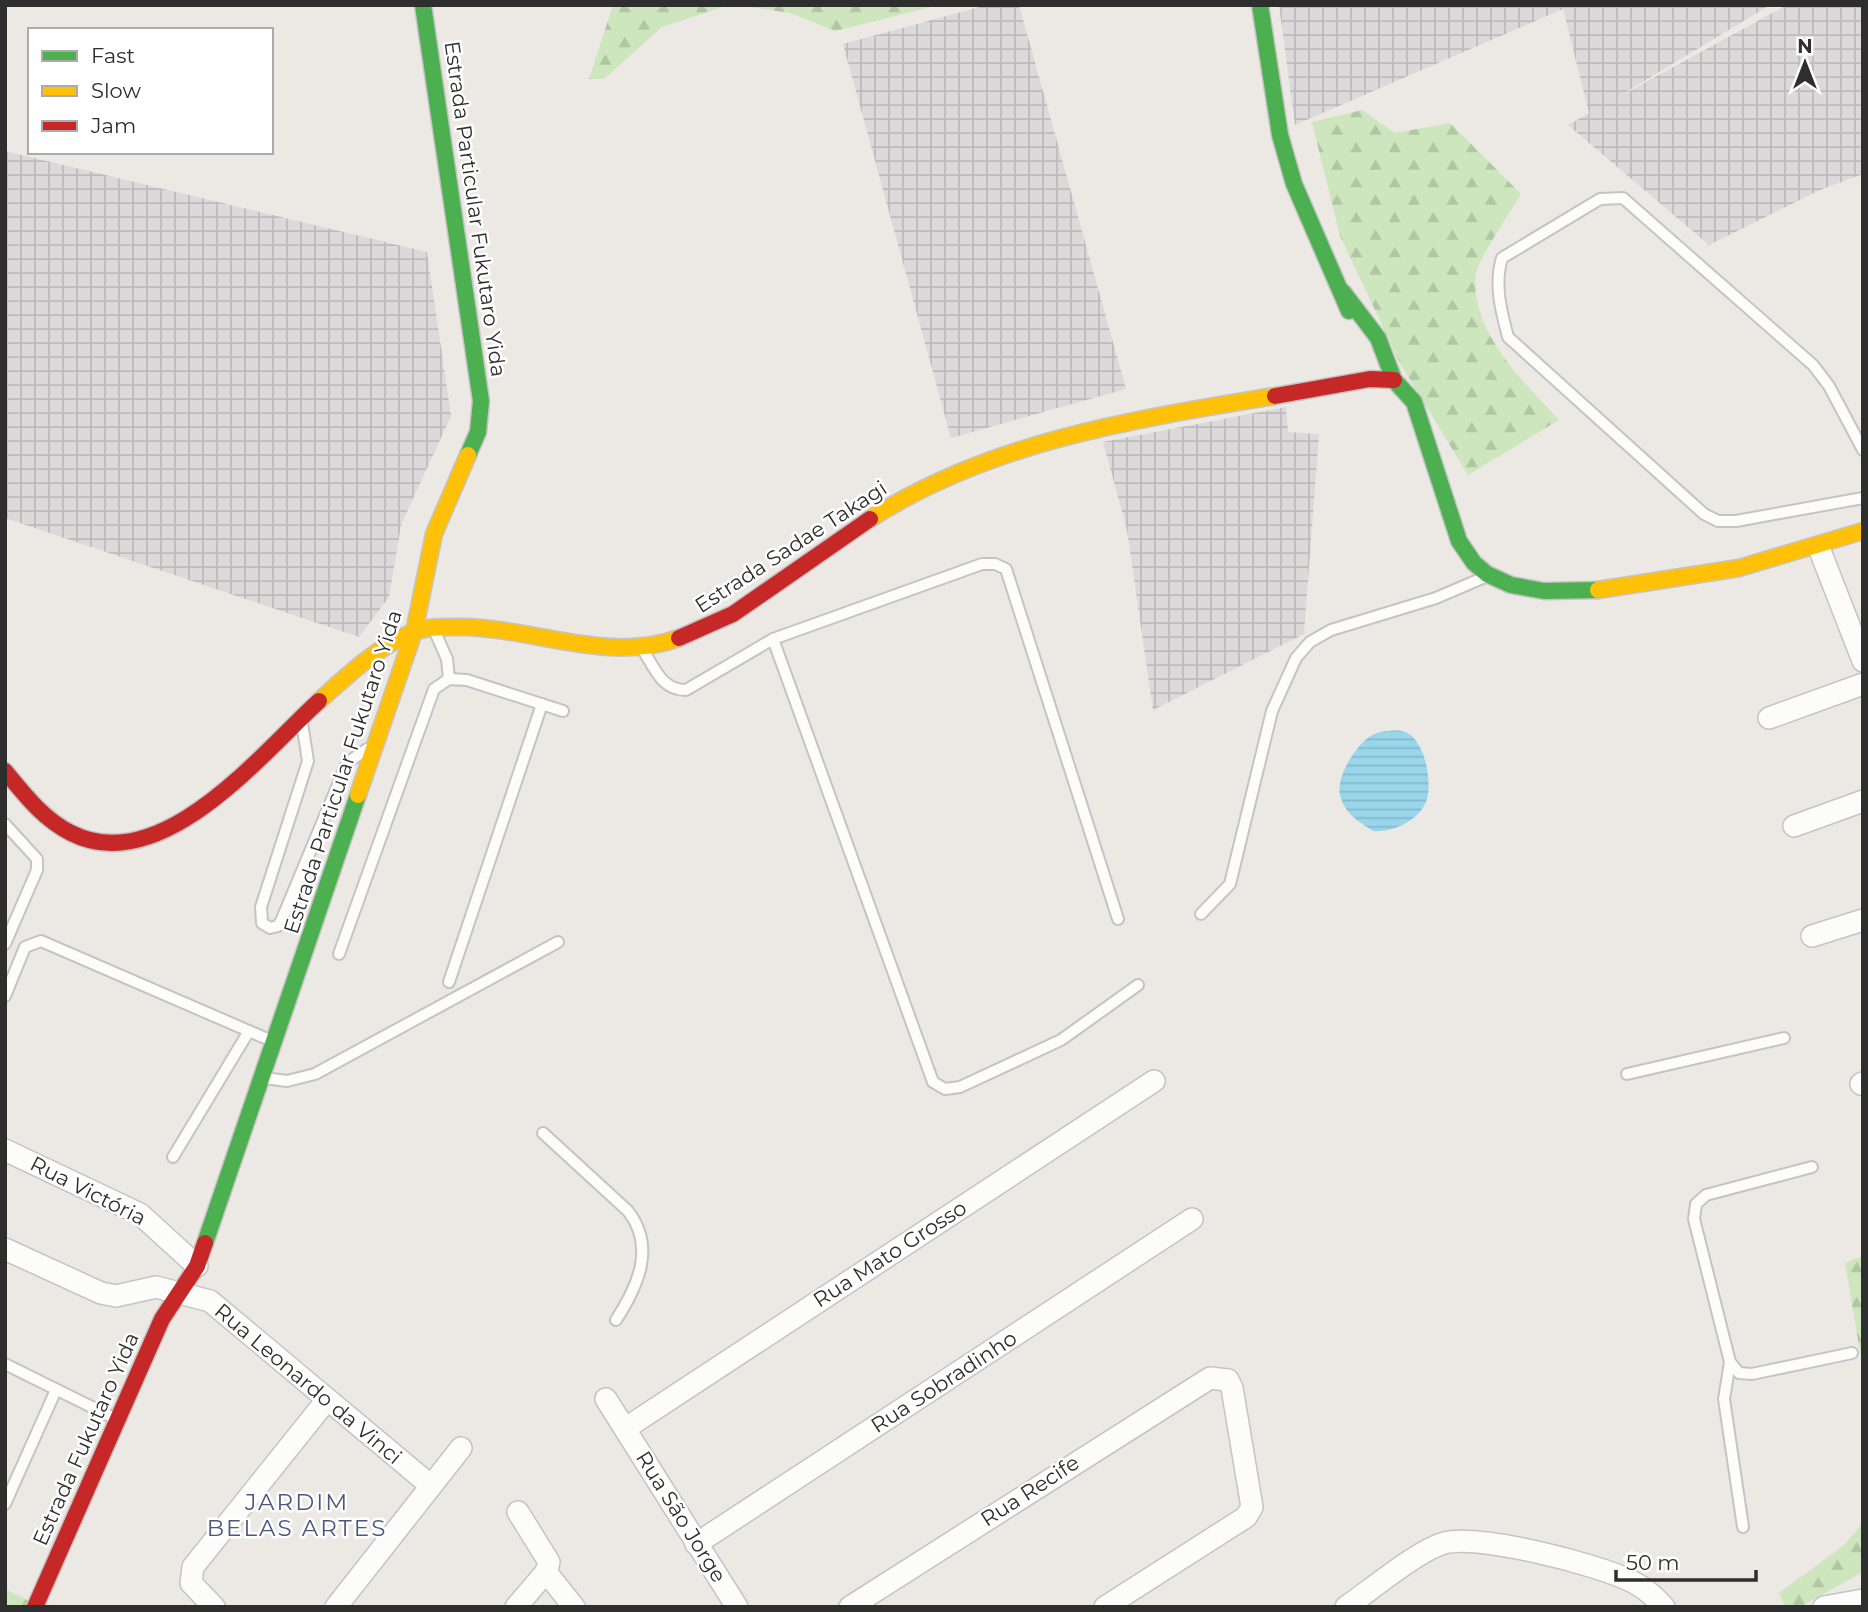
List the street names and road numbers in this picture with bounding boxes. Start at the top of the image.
street label: Estrada Particular Fukutaro Yida [440,39,511,378]
street label: Estrada Sadae Takagi [690,475,891,618]
street label: Estrada Particular Fukutaro Yida [278,607,407,937]
street label: Rua Victória [26,1151,150,1230]
street label: Rua Mato Grosso [808,1195,971,1312]
street label: Rua Leonardo da Vinci [210,1298,407,1469]
street label: Rua Sobradinho [866,1325,1021,1438]
street label: Estrada Fukutaro Yida [27,1328,144,1549]
street label: Rua São Jorge [631,1446,732,1587]
street label: Rua Recife [976,1450,1083,1532]

